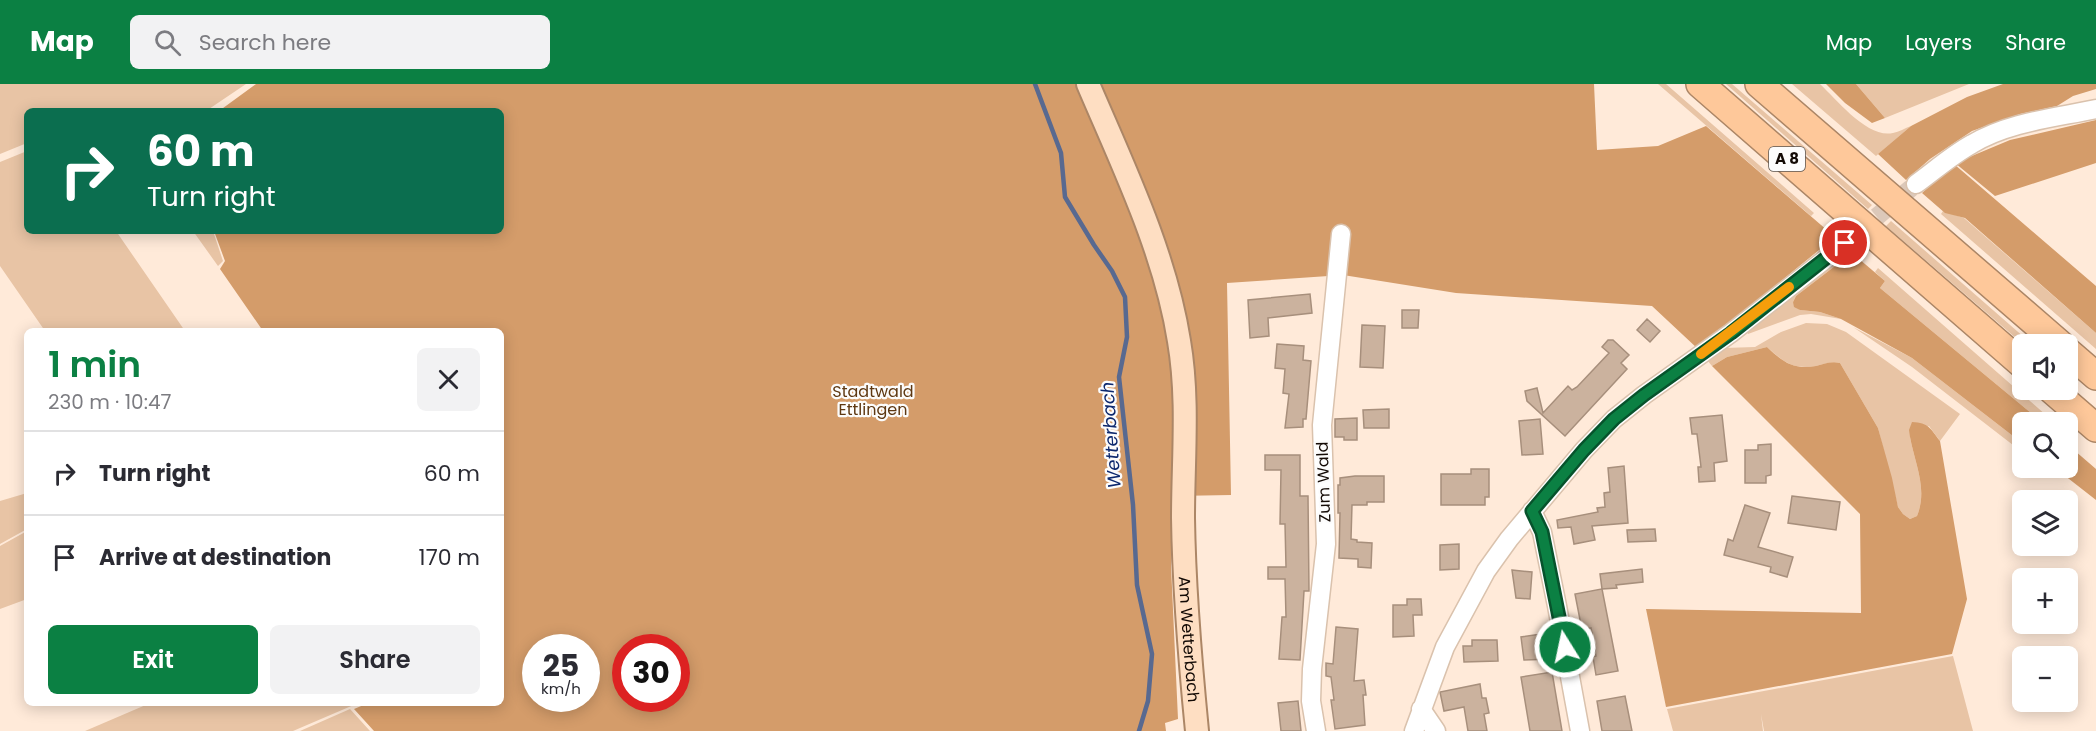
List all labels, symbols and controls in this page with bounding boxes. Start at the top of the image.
search box [130,15,550,69]
text: Map [30,22,94,61]
icon: search [151,26,184,59]
text: Search here [199,27,331,58]
text: Map [1826,28,1872,57]
text: Layers [1905,28,1972,57]
text: Share [2005,28,2066,57]
text: 60 m [147,122,255,181]
icon: right [48,132,126,210]
road number: A 8 [1769,147,1805,171]
text: Turn right [147,178,276,215]
pin [1819,217,1870,268]
icon: arrive [1828,226,1861,259]
map controls [2012,334,2078,712]
button: sound [2012,334,2078,400]
text: 1 min [48,339,141,390]
button: close [417,348,480,411]
park label: Stadtwald Ettlingen [832,380,914,421]
water label: Wetterbach [1094,381,1127,489]
text: 230 m · 10:47 [48,388,171,416]
button: search [2012,412,2078,478]
street label: Zum Wald [1311,441,1336,523]
icon: right [48,457,81,490]
text: Turn right [99,458,210,489]
text: 60 m [424,458,480,489]
button: layers [2012,490,2078,556]
icon: arrive [48,541,81,574]
text: Arrive at destination [99,542,331,573]
text: 170 m [419,542,480,573]
button: + [2012,568,2078,634]
street label: Am Wetterbach [1173,576,1205,703]
position arrow [1533,615,1597,679]
button: Exit [48,625,258,694]
button: Share [270,625,480,694]
speed limit sign: 30 [612,634,690,712]
text: 25 [543,644,579,687]
button: − [2012,646,2078,712]
text: km/h [541,678,581,699]

